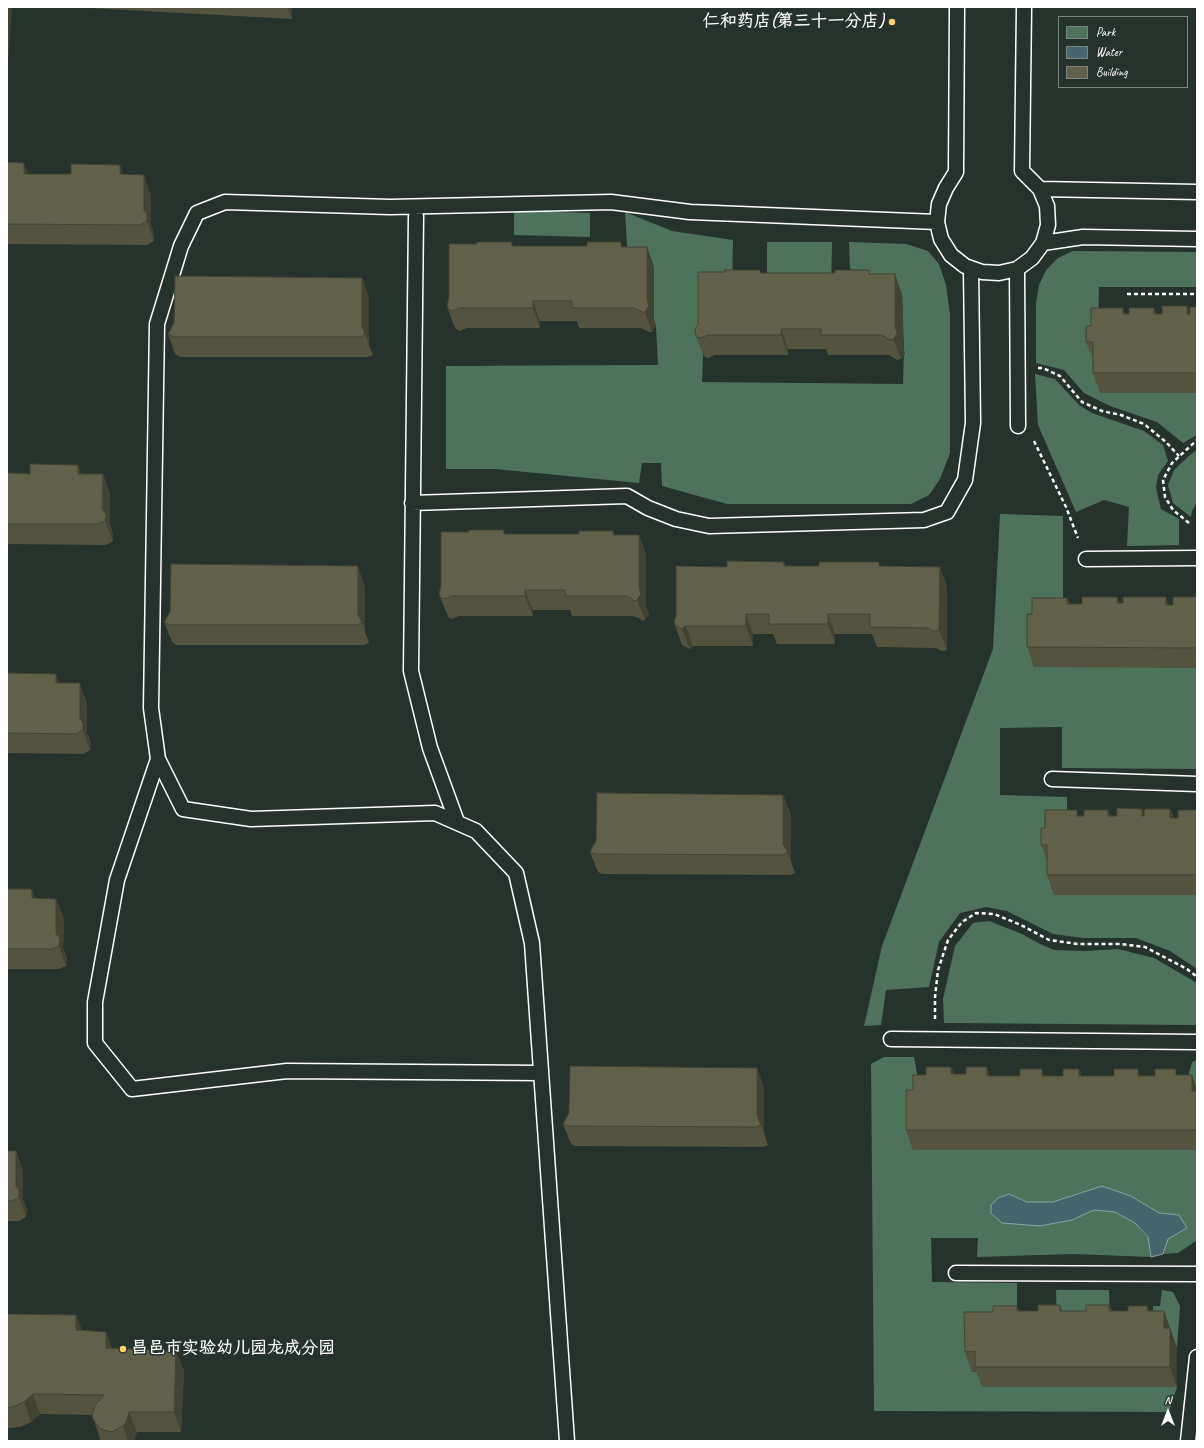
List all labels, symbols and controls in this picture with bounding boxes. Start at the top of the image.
place label: 仁和药店(第三十一分店) [703,12,884,32]
legend [1058,16,1188,88]
marker: 仁和药店(第三十一分店) [887,17,897,27]
text: Park [1096,24,1115,40]
text: Water [1096,44,1122,60]
text: Building [1096,64,1128,80]
place label: 昌邑市实验幼儿园龙成分园 [131,1339,335,1359]
marker: 昌邑市实验幼儿园龙成分园 [118,1344,128,1354]
north arrow [1148,1392,1188,1432]
text: N [1165,1393,1171,1407]

